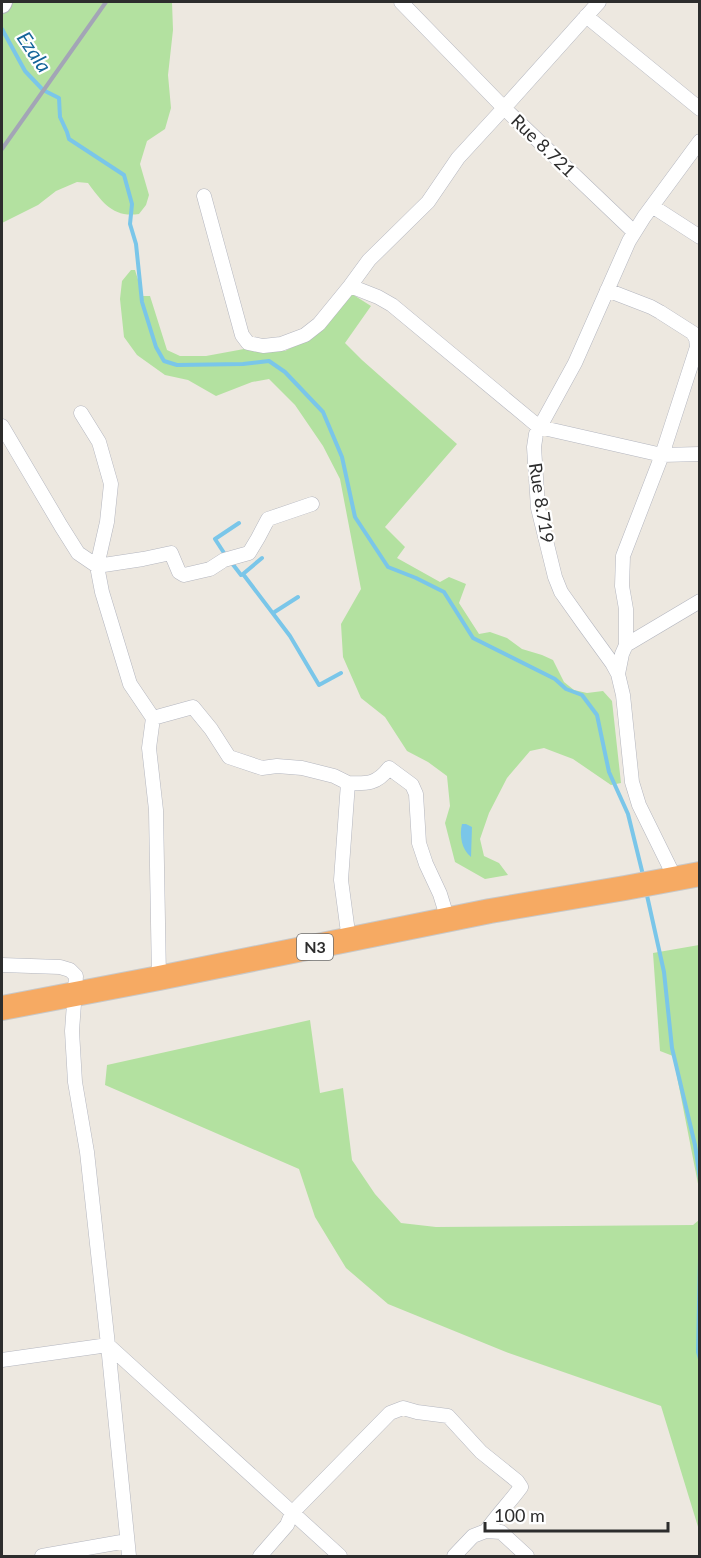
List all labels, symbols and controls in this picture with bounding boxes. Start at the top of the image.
water label: Ezala [13,26,57,76]
street label: Rue 8.721 [507,109,580,181]
street label: Rue 8.719 [525,461,559,545]
road number: N3 [297,934,333,960]
scale bar [485,1495,668,1533]
text: 100 m [494,1504,545,1526]

